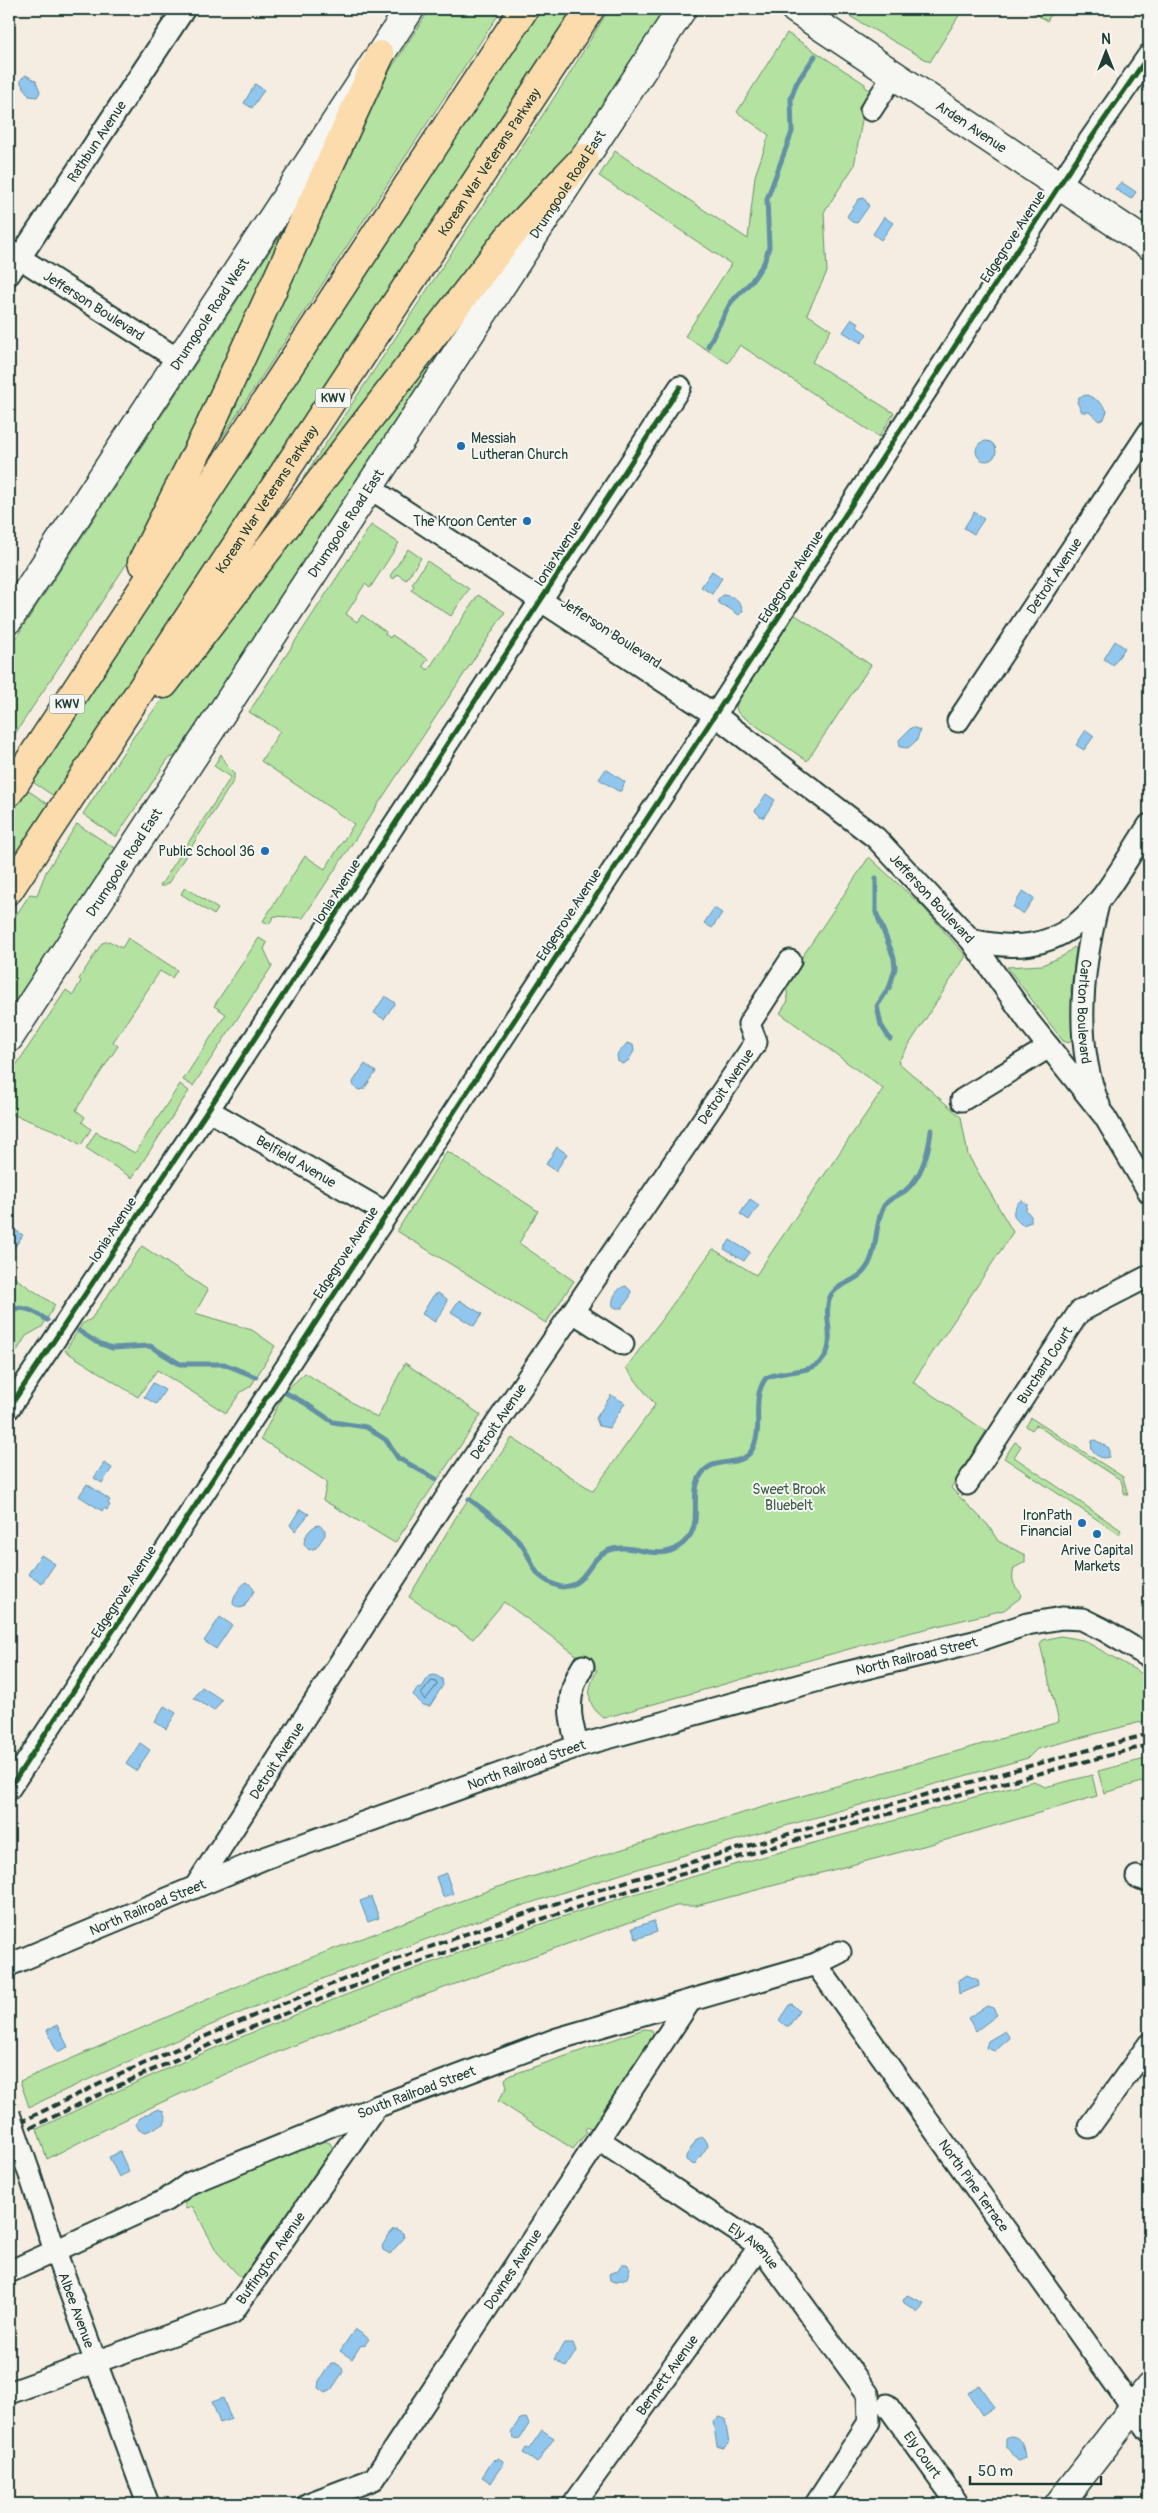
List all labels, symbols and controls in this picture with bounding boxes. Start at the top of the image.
north arrow [1080,28,1130,78]
text: N [1101,31,1111,48]
street label: Korean War Veterans Parkway [434,85,544,239]
street label: Rathbun Avenue [64,97,130,185]
street label: Arden Avenue [933,97,1010,156]
street label: Drumgoole Road East [526,127,609,242]
street label: Edgegrove Avenue [977,188,1049,286]
street label: Drumgoole Road West [166,254,253,373]
street label: Jefferson Boulevard [40,267,148,344]
road number: KWV [316,388,350,408]
street label: Korean War Veterans Parkway [212,422,322,576]
place label: Messiah Lutheran Church [471,430,568,463]
marker: Messiah Lutheran Church [455,440,467,452]
street label: Drumgoole Road East [304,466,387,581]
place label: The Kroon Center [413,513,517,530]
marker: The Kroon Center [521,515,533,527]
street label: Ionia Avenue [531,518,585,590]
street label: Edgegrove Avenue [755,528,827,626]
street label: Detroit Avenue [1023,534,1085,617]
street label: Jefferson Boulevard [558,594,665,672]
road number: KWV [50,694,84,714]
street label: Drumgoole Road East [82,805,166,920]
place label: Public School 36 [158,843,255,860]
marker: Public School 36 [259,845,271,857]
street label: Jefferson Boulevard [886,850,978,947]
street label: Ionia Avenue [310,856,364,928]
street label: Edgegrove Avenue [533,866,605,964]
street label: Carlton Boulevard [1074,958,1095,1065]
street label: Detroit Avenue [694,1045,757,1128]
street label: Belfield Avenue [253,1131,339,1191]
street label: Ionia Avenue [86,1194,140,1266]
street label: Edgegrove Avenue [310,1204,382,1302]
street label: Burchard Court [1013,1323,1076,1407]
street label: Detroit Avenue [466,1380,530,1463]
park label: Sweet Brook Bluebelt [752,1481,826,1514]
place label: IronPath Financial [1020,1507,1072,1540]
marker: IronPath Financial [1076,1517,1088,1529]
marker: Arive Capital Markets [1091,1528,1103,1540]
place label: Arive Capital Markets [1061,1542,1133,1575]
street label: Edgegrove Avenue [88,1543,160,1641]
street label: North Railroad Street [854,1633,980,1679]
street label: Detroit Avenue [246,1719,308,1802]
street label: North Railroad Street [465,1736,588,1793]
street label: North Railroad Street [87,1875,208,1939]
street label: South Railroad Street [355,2062,478,2122]
street label: North Pine Terrace [935,2136,1013,2235]
street label: Buffington Avenue [232,2209,309,2307]
street label: Ely Avenue [725,2219,783,2273]
street label: Downes Avenue [480,2226,545,2313]
street label: Albee Avenue [55,2270,98,2350]
street label: Bennett Avenue [632,2332,702,2418]
street label: Ely Court [900,2428,945,2482]
scale bar [970,2453,1102,2485]
text: 50 m [978,2462,1013,2481]

